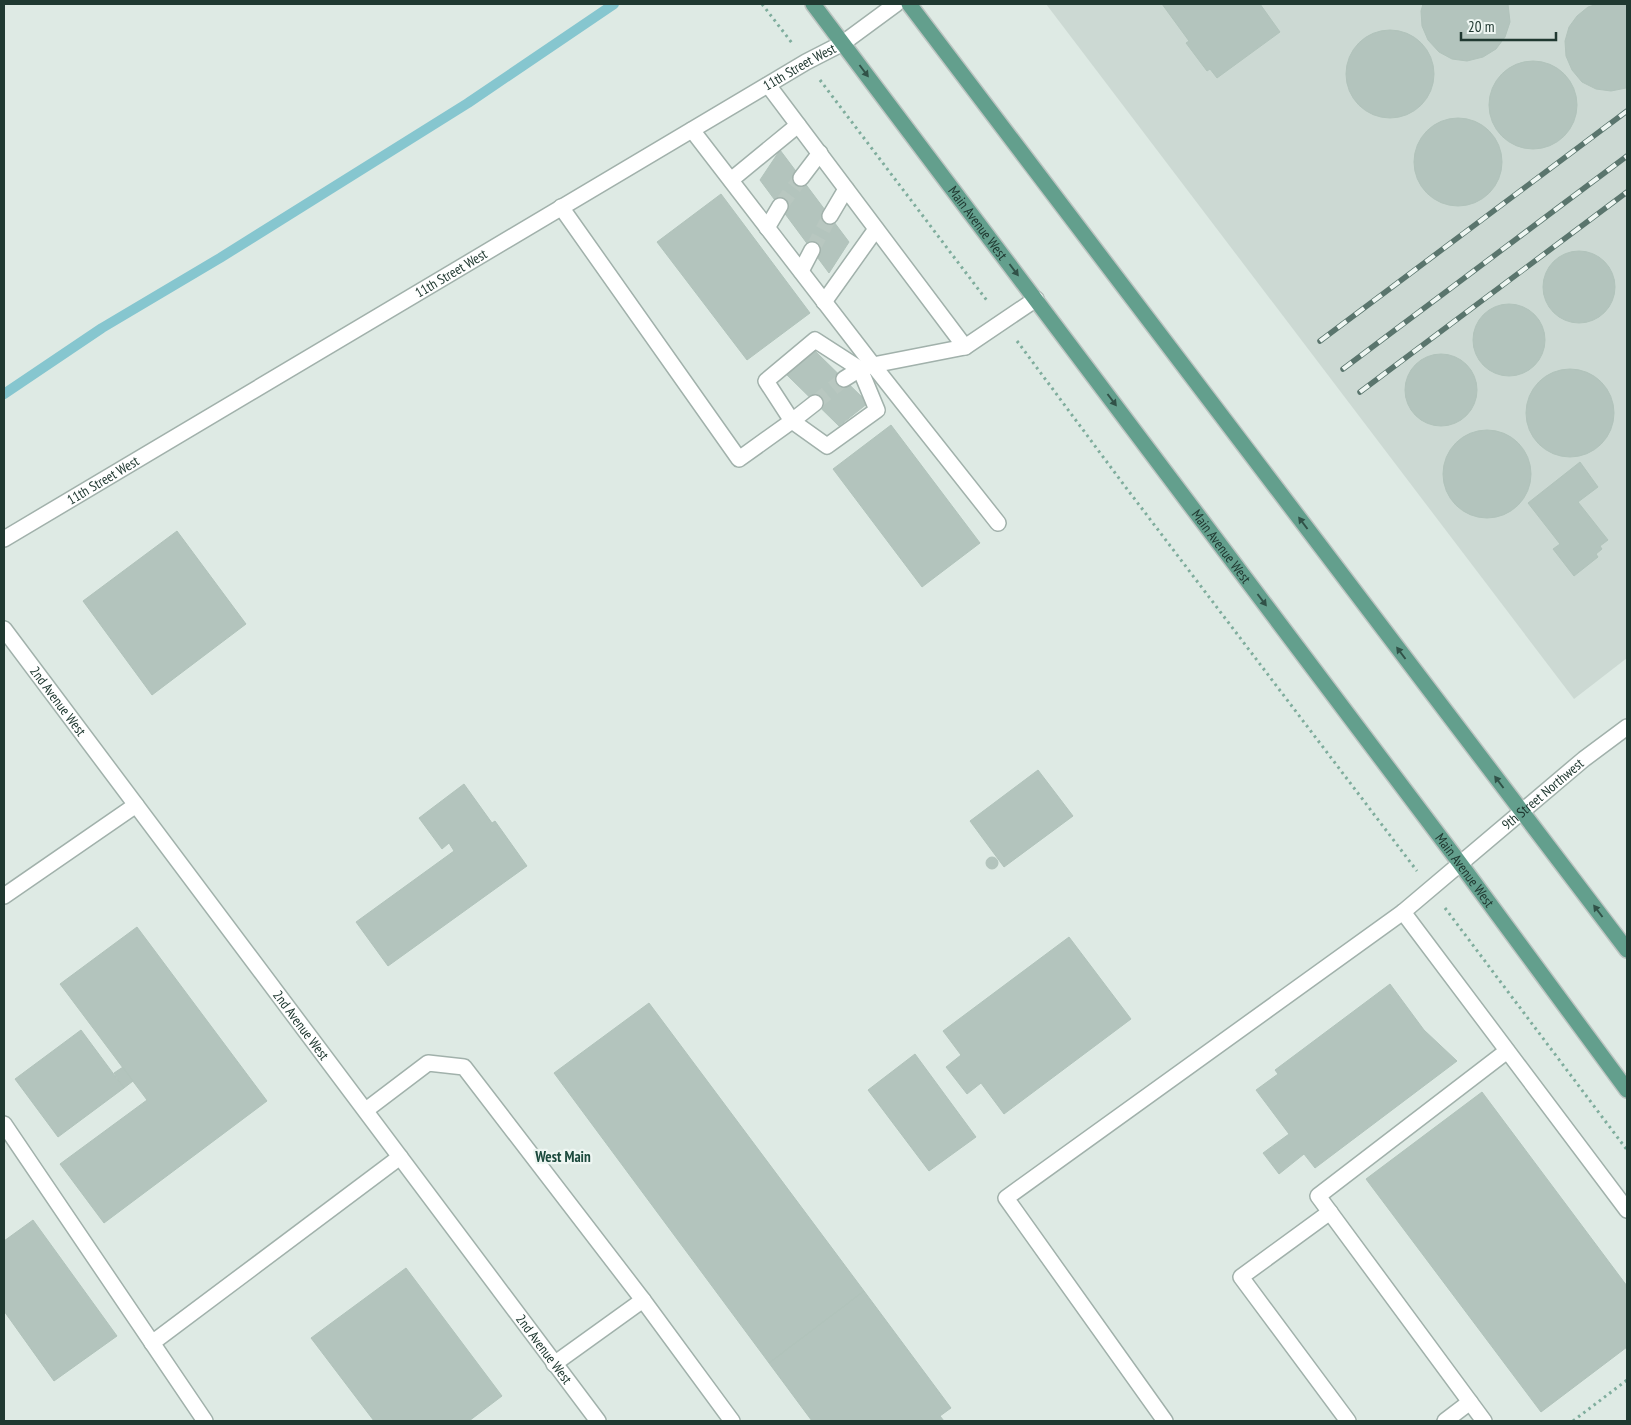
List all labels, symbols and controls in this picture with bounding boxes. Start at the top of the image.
scale bar [1461,10,1556,42]
text: 20 m [1468,17,1494,36]
street label: 11th Street West [760,39,839,95]
one-way arrow [858,64,869,77]
street label: Main Avenue West [944,182,1012,264]
street label: 11th Street West [412,245,490,302]
one-way arrow [1009,263,1019,277]
one-way arrow [1106,393,1117,406]
street label: 11th Street West [64,452,142,509]
street label: Main Avenue West [1188,506,1255,587]
one-way arrow [1298,516,1308,530]
one-way arrow [1257,593,1267,607]
one-way arrow [1396,646,1406,660]
street label: 2nd Avenue West [26,663,90,740]
street label: 9th Street Northwest [1498,754,1587,834]
one-way arrow [1494,776,1505,789]
street label: Main Avenue West [1431,829,1498,911]
one-way arrow [1592,905,1603,918]
street label: 2nd Avenue West [269,987,333,1064]
district label: West Main [534,1147,591,1166]
street label: 2nd Avenue West [512,1311,576,1388]

